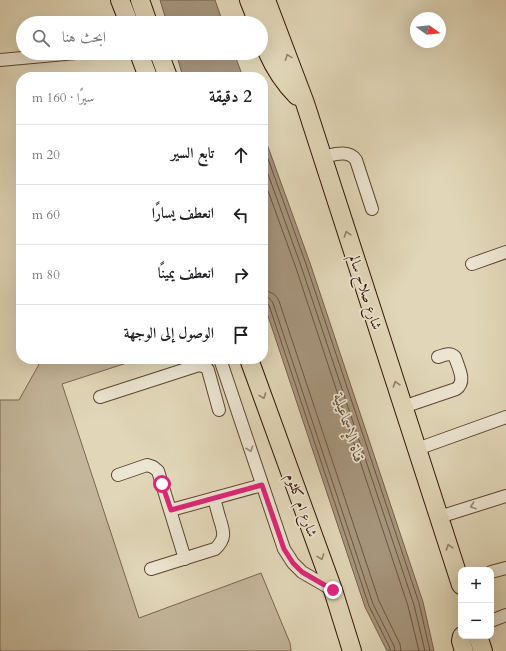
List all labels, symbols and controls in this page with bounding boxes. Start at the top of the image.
north arrow [410,12,446,48]
search box [16,16,268,60]
icon: search [30,27,52,49]
text: ابحث هنا [62,27,106,47]
one-way arrow [284,54,292,61]
text: 2 دقيقة [209,85,252,108]
text: سيرًا · 160 m [32,89,94,107]
text: تابع السير [171,143,214,163]
icon: ahead [230,144,252,166]
text: 20 m [32,146,60,164]
text: انعطف يسارًا [152,203,214,223]
icon: left [230,204,252,226]
text: 60 m [32,206,60,224]
one-way arrow [343,230,352,237]
street label: شارع صلاح سالم [342,252,387,333]
text: انعطف يمينًا [158,263,214,283]
icon: right [230,264,252,286]
text: 80 m [32,266,60,284]
text: الوصول إلى الوجهة [124,323,214,343]
icon: arrive [230,324,252,346]
one-way arrow [392,381,401,388]
water label: قناة الإسماعيلية [327,389,370,465]
one-way arrow [258,392,266,399]
one-way arrow [245,445,254,452]
street label: شارع ام كلثوم [278,471,322,541]
route start [153,475,171,493]
one-way arrow [469,501,476,510]
one-way arrow [445,544,454,551]
one-way arrow [316,554,325,561]
map controls [458,567,494,639]
button: + [458,567,494,603]
route end [324,581,342,599]
button: − [458,603,494,639]

